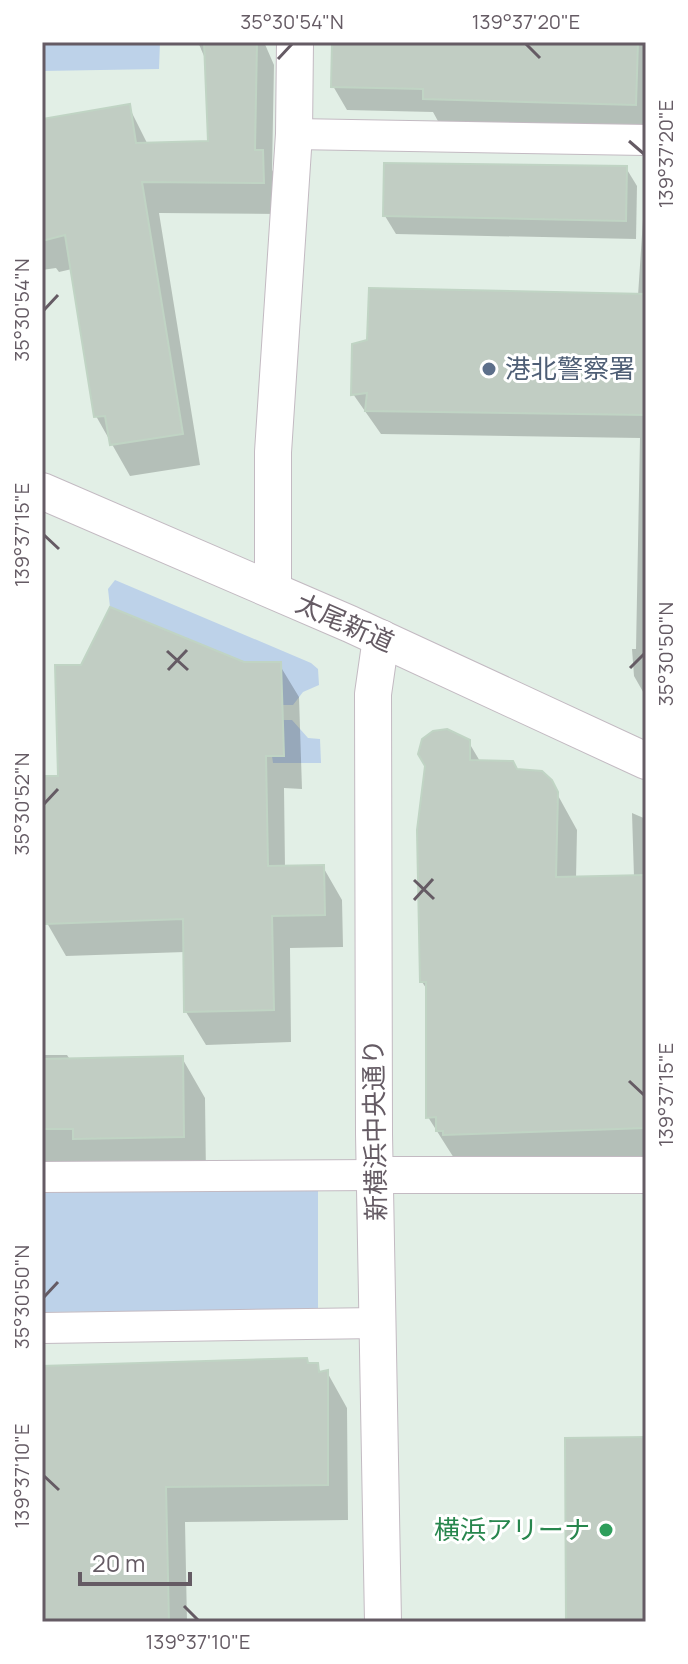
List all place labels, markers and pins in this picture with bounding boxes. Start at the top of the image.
place label: 港北警察署 [505,350,635,386]
marker: 港北警察署 [480,360,498,378]
place label: 横浜アリーナ [434,1511,590,1547]
marker: 横浜アリーナ [597,1521,615,1539]

